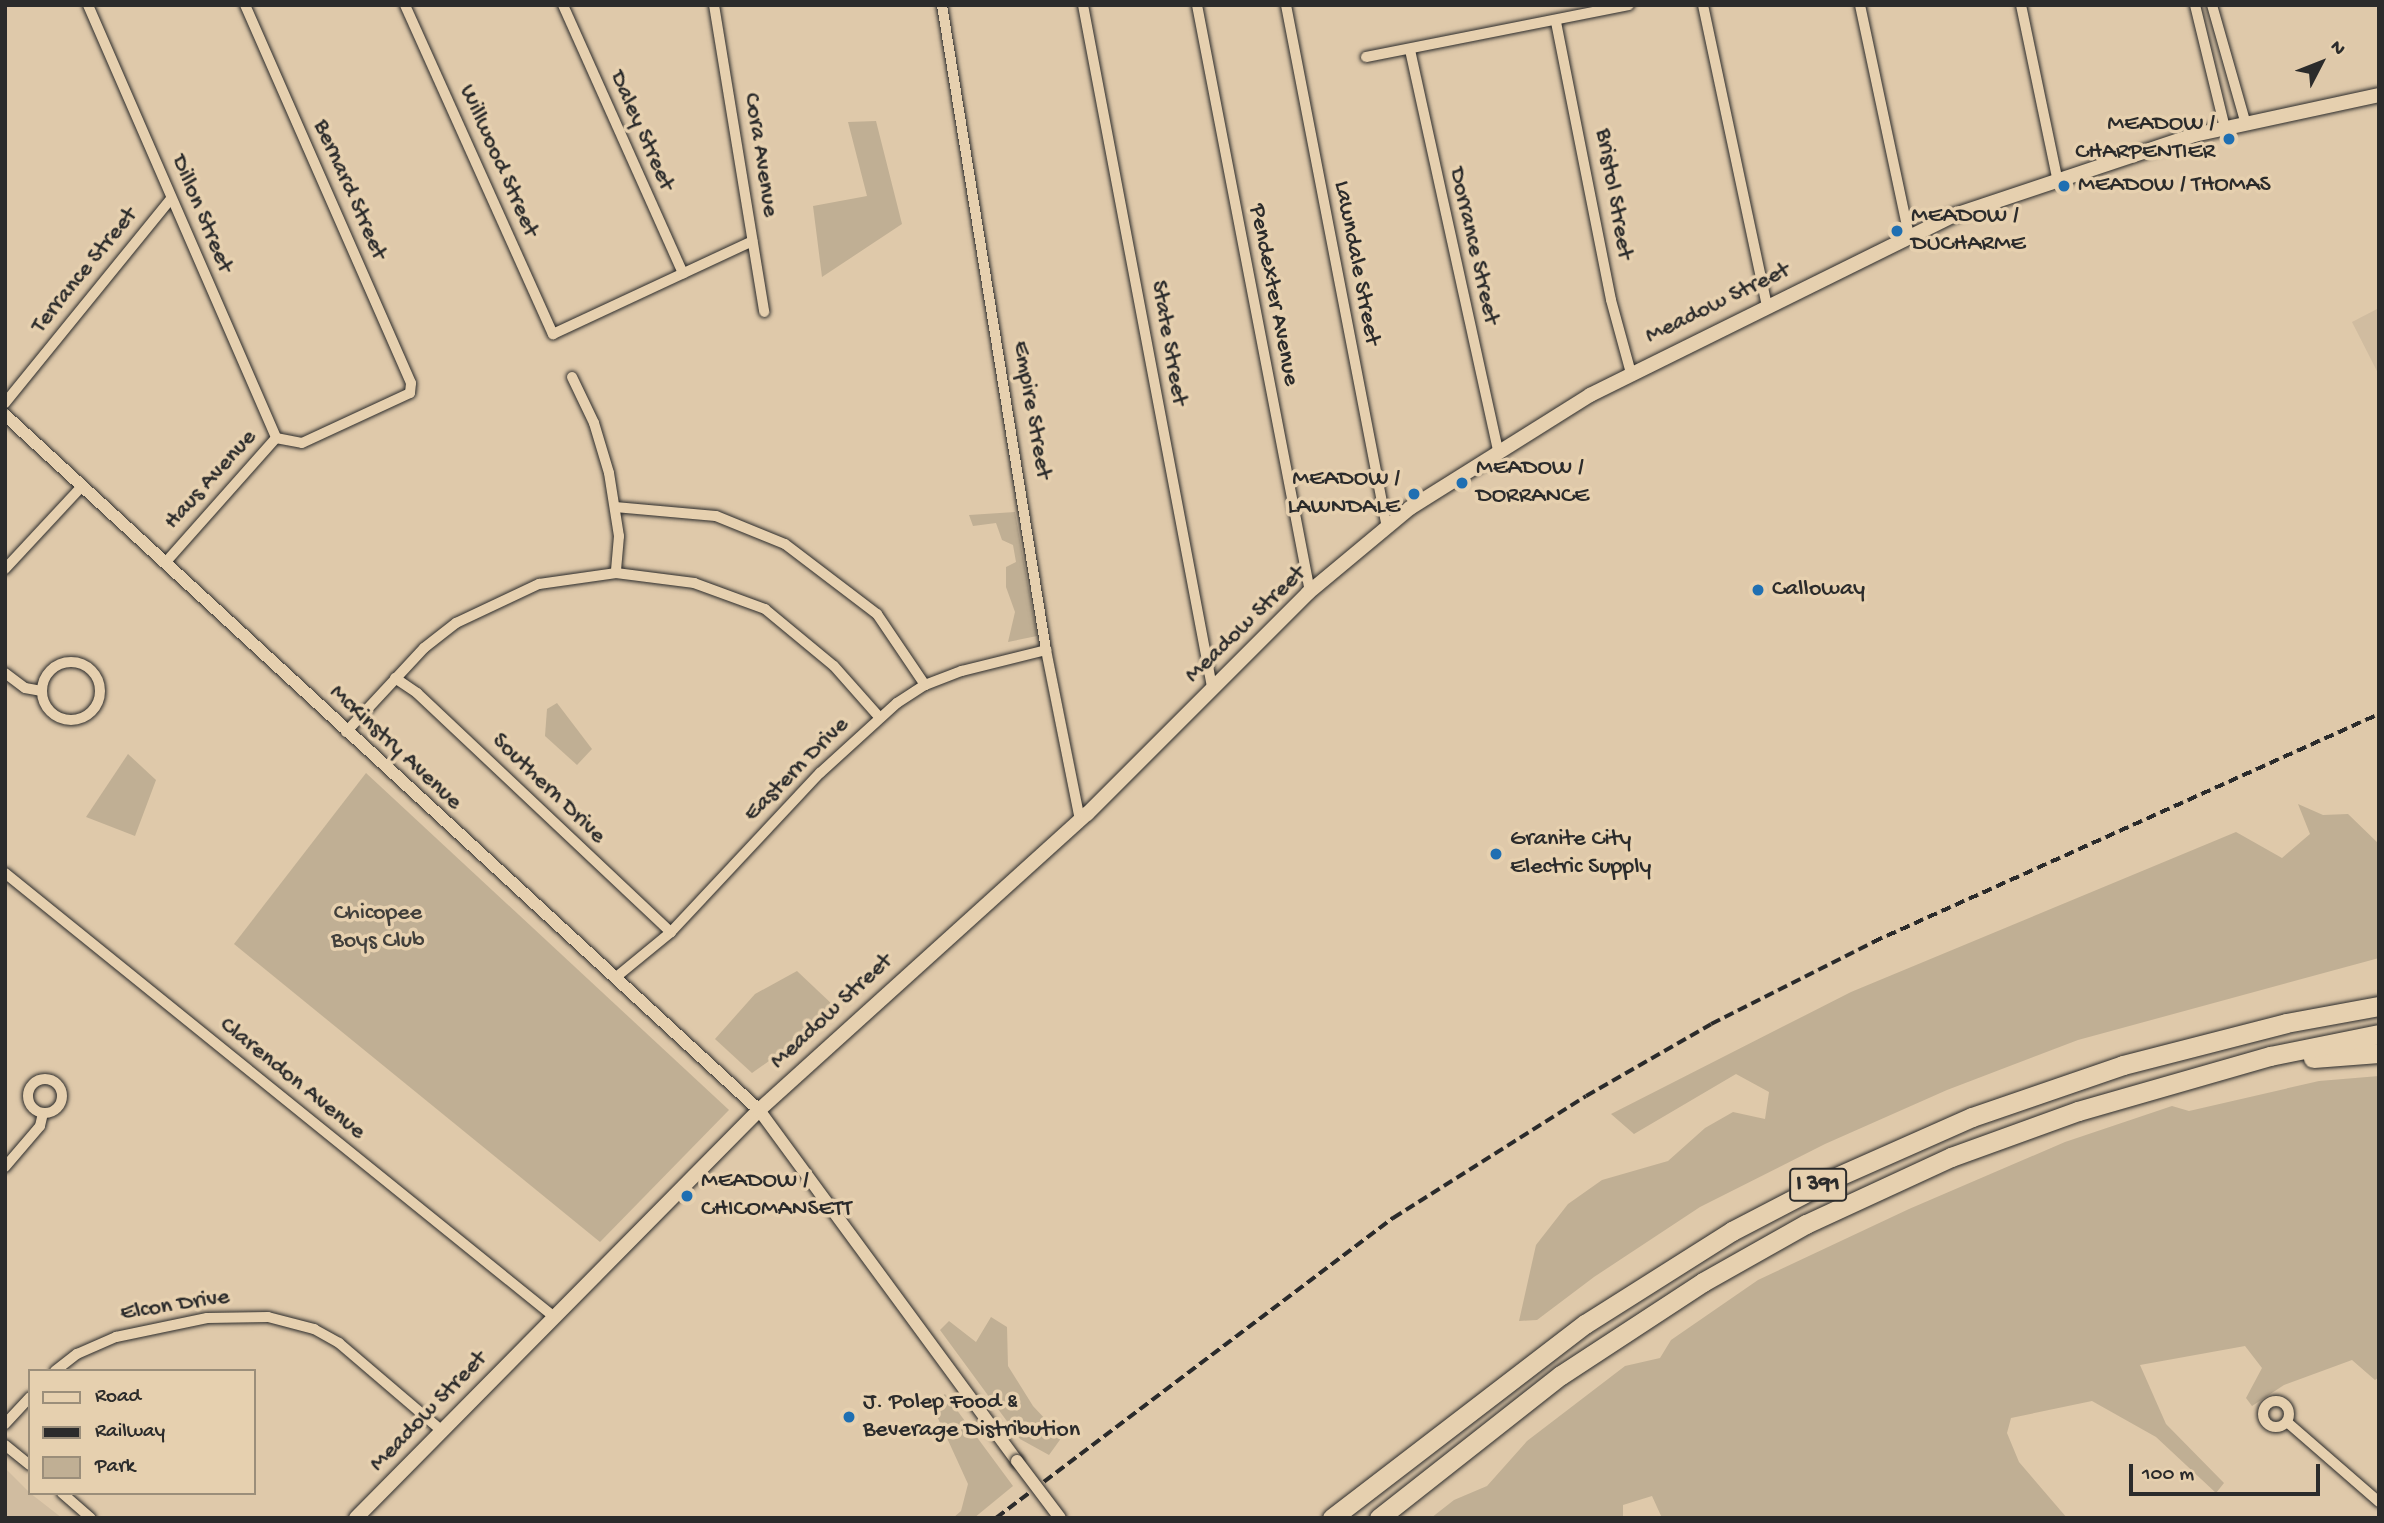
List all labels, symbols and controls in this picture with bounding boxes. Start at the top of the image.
north arrow [2286,28,2356,98]
text: N [2324,36,2350,61]
street label: Daley Street [602,67,680,195]
street label: Willwood Street [452,80,544,242]
street label: Cora Avenue [736,91,784,219]
place label: MEADOW / CHARPENTIER [2075,111,2215,167]
street label: Bernard Street [305,116,393,264]
street label: Bristol Street [1587,126,1639,262]
marker: MEADOW / CHARPENTIER [2221,131,2237,147]
street label: Dillon Street [163,151,239,277]
street label: Dorrance Street [1441,165,1505,327]
place label: MEADOW / THOMAS [2078,172,2271,200]
street label: Lawndale Street [1326,178,1386,348]
marker: MEADOW / THOMAS [2056,178,2072,194]
street label: Terrance Street [25,202,145,340]
street label: Pendexter Avenue [1241,202,1305,388]
place label: MEADOW / DUCHARME [1911,203,2026,259]
marker: MEADOW / DUCHARME [1889,223,1905,239]
street label: Meadow Street [1641,257,1795,351]
street label: State Street [1143,278,1193,408]
street label: Empire Street [1005,339,1057,481]
street label: Haus Avenue [158,424,264,536]
place label: MEADOW / DORRANCE [1476,455,1589,511]
place label: MEADOW / LAWNDALE [1287,466,1400,522]
marker: MEADOW / DORRANCE [1454,475,1470,491]
marker: MEADOW / LAWNDALE [1406,486,1422,502]
street label: Meadow Street [1179,560,1313,690]
place label: Calloway [1772,576,1865,604]
marker: Calloway [1750,582,1766,598]
street label: McKinstry Avenue [322,679,468,817]
street label: Eastern Drive [738,711,856,829]
street label: Southern Drive [485,727,611,851]
place label: Granite City Electric Supply [1510,826,1651,882]
marker: Granite City Electric Supply [1488,846,1504,862]
park label: Chicopee Boys Club [331,900,425,956]
street label: Meadow Street [765,948,899,1076]
street label: Clarendon Avenue [213,1011,371,1147]
road number: I 391 [1788,1166,1848,1204]
place label: MEADOW / CHICOMANSETT [701,1168,852,1224]
marker: MEADOW / CHICOMANSETT [679,1188,695,1204]
street label: Elcon Drive [118,1283,232,1329]
street label: Meadow Street [364,1345,494,1479]
legend [28,1369,256,1495]
text: Road [95,1385,141,1410]
place label: J. Polep Food & Beverage Distribution [863,1389,1080,1445]
marker: J. Polep Food & Beverage Distribution [841,1409,857,1425]
text: Railway [95,1420,165,1445]
scale bar [2132,1450,2323,1494]
text: Park [95,1455,135,1480]
text: 100 m [2142,1463,2194,1488]

